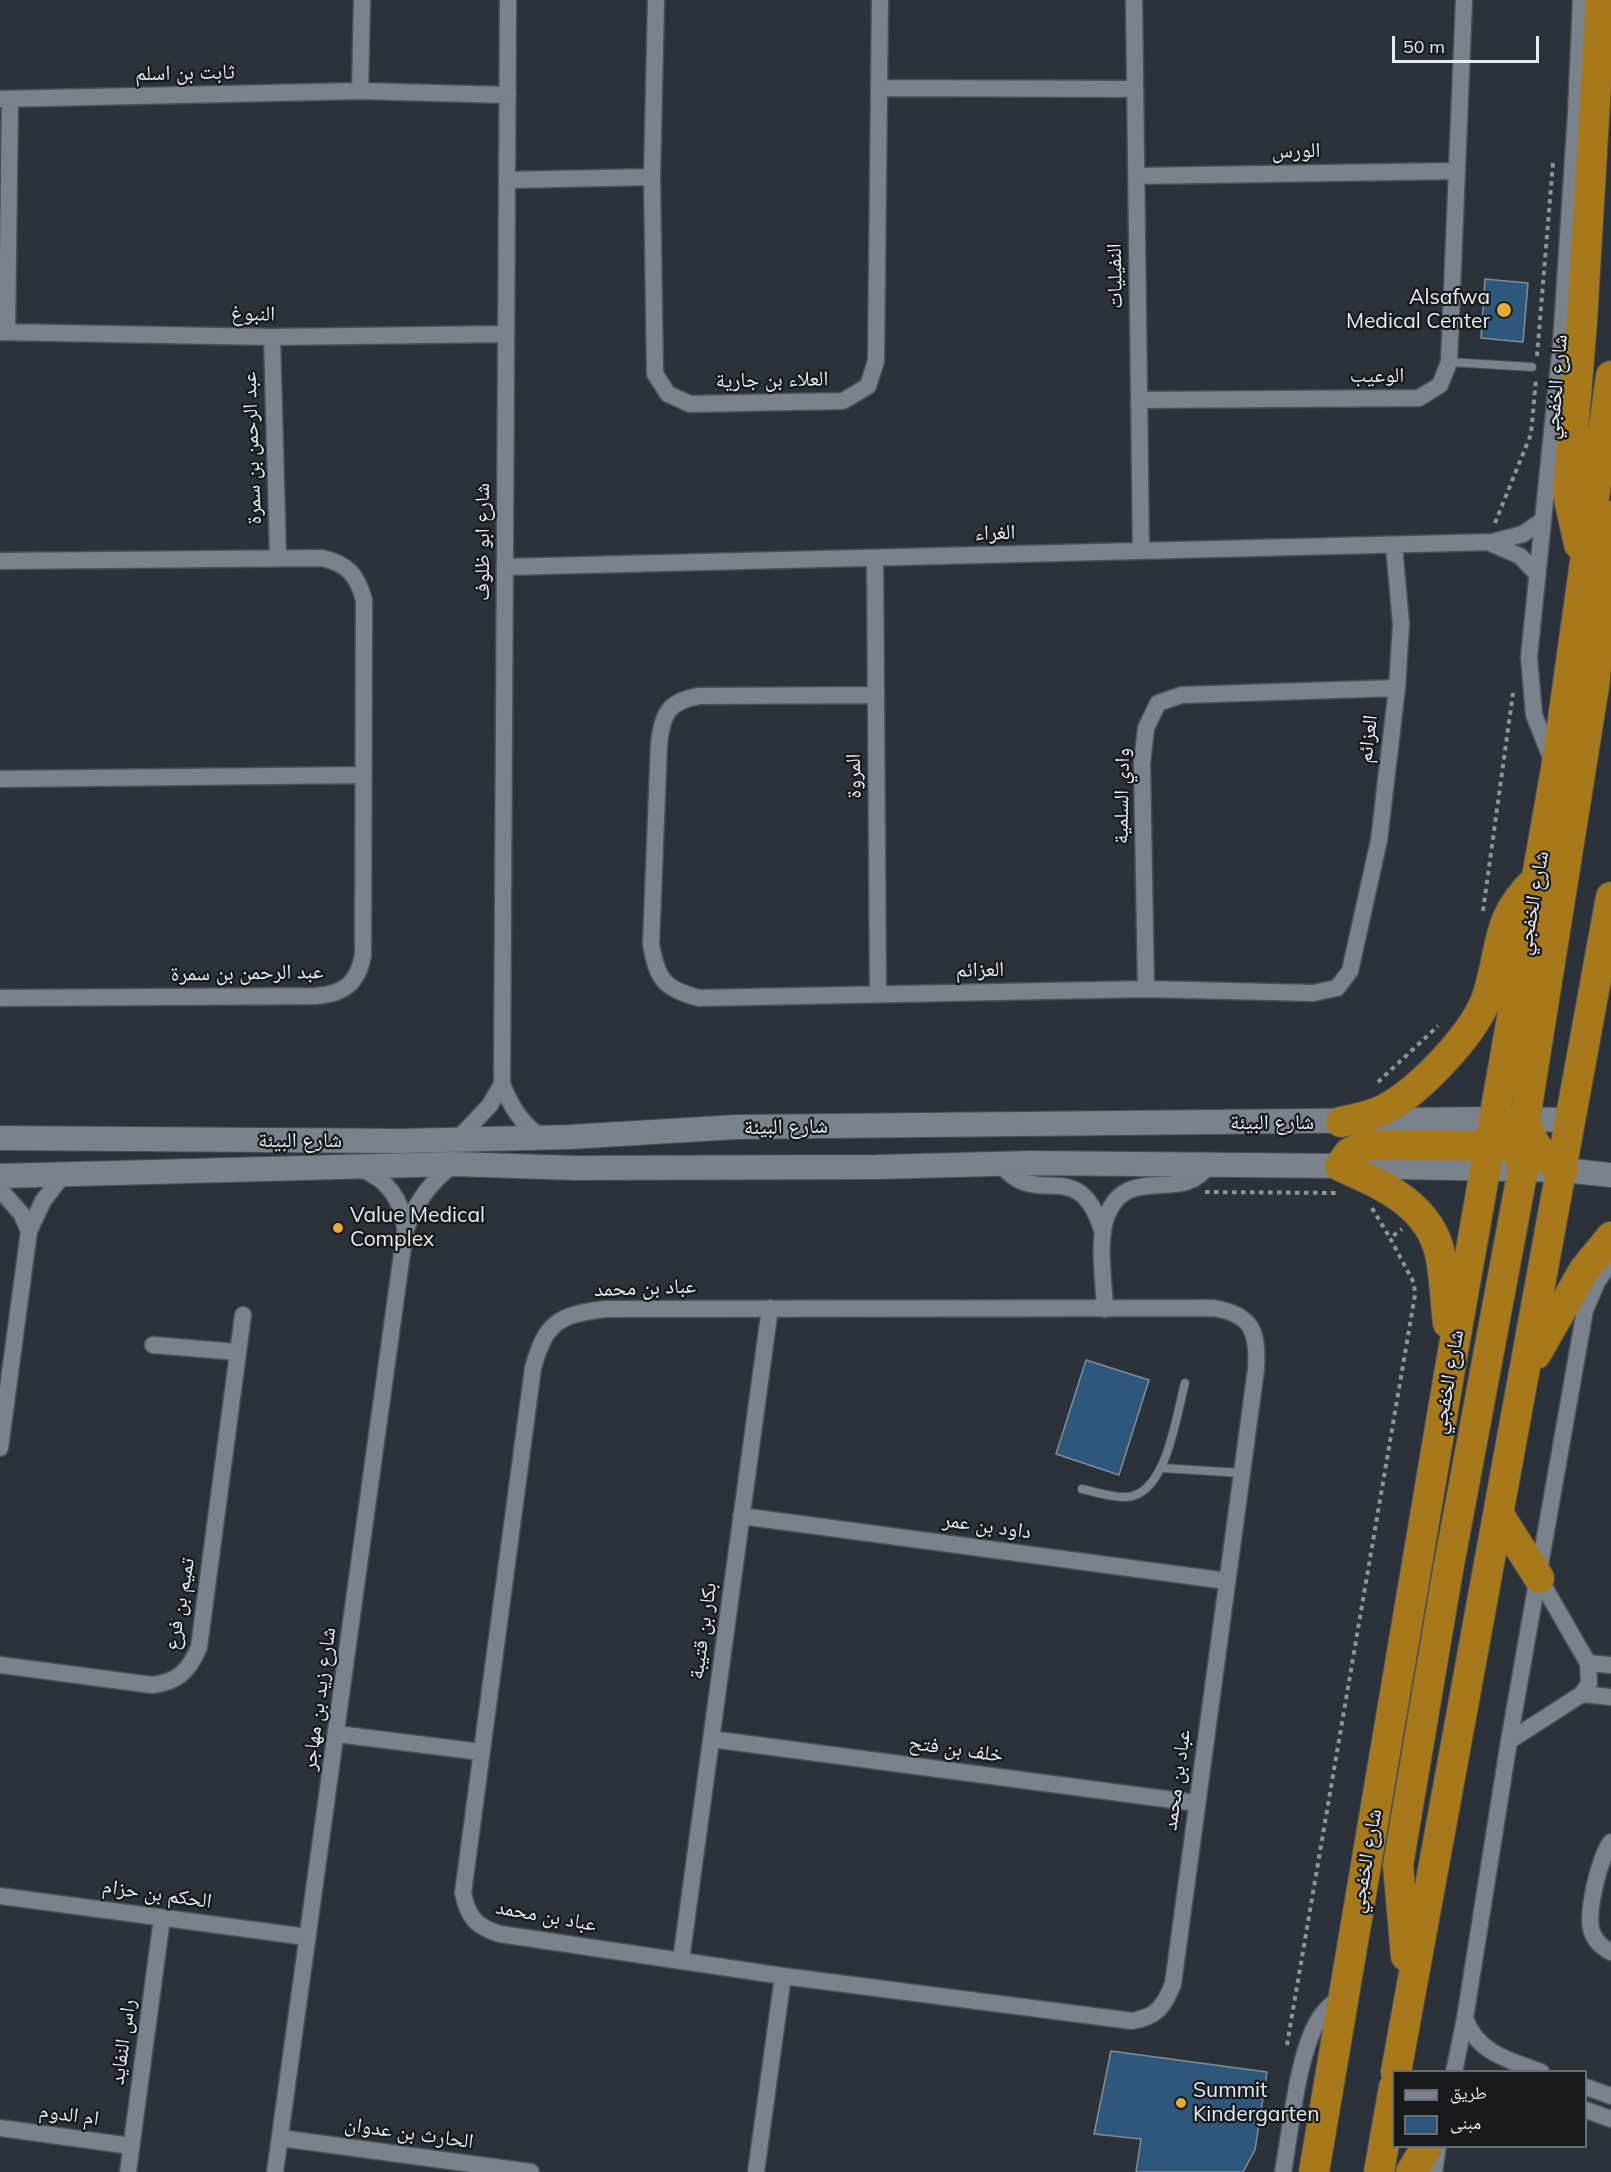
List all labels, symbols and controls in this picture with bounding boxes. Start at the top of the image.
scale bar [1395,24,1542,62]
text: 50 m [1403,35,1445,58]
street label: ثابت بن اسلم [135,60,235,86]
street label: الورس [1271,138,1321,164]
street label: النفيليات [1102,243,1128,309]
place label: Alsafwa Medical Center [1346,285,1490,335]
street label: النبوغ [231,301,275,327]
marker: Alsafwa Medical Center [1495,301,1513,319]
street label: شارع الخفجي [1539,333,1573,441]
street label: الوعيب [1350,363,1404,389]
street label: العلاء بن جارية [715,366,829,394]
street label: عبد الرحمن بن سمرة [237,371,267,525]
street label: شارع ابو ظلوف [470,483,496,601]
street label: الغراء [974,520,1016,546]
street label: العزائم [1353,713,1383,765]
street label: وادي السلمية [1109,748,1135,844]
street label: المروة [841,753,867,799]
street label: شارع الخفجي [1511,849,1555,957]
street label: العزائم [956,957,1004,983]
street label: عبد الرحمن بن سمرة [170,959,324,987]
street label: شارع البيئة [1230,1110,1314,1136]
street label: شارع البيئة [744,1114,828,1140]
street label: شارع البيئة [258,1128,342,1154]
place label: Value Medical Complex [350,1203,485,1253]
marker: Value Medical Complex [331,1221,345,1235]
street label: عباد بن محمد [594,1274,696,1302]
street label: شارع الخفجي [1426,1328,1470,1436]
street label: داود بن عمر [941,1507,1033,1545]
street label: تميم بن فرع [159,1556,201,1652]
street label: بكار بن قتيبة [684,1581,722,1681]
street label: شارع زيد بن مهاجر [296,1626,342,1772]
street label: عباد بن محمد [1157,1728,1197,1832]
street label: خلف بن فتح [907,1730,1005,1768]
street label: شارع الخفجي [1344,1807,1388,1915]
street label: الحكم بن حزام [101,1874,213,1914]
street label: عباد بن محمد [494,1895,598,1937]
street label: راس النفايد [105,1998,141,2086]
legend [1392,2070,1587,2148]
place label: Summit Kindergarten [1193,2078,1320,2128]
text: طريق [1450,2081,1487,2104]
marker: Summit Kindergarten [1174,2096,1188,2110]
street label: ام الدوم [37,2098,101,2132]
street label: الحارث بن عدوان [343,2111,475,2155]
text: مبنى [1450,2111,1481,2134]

